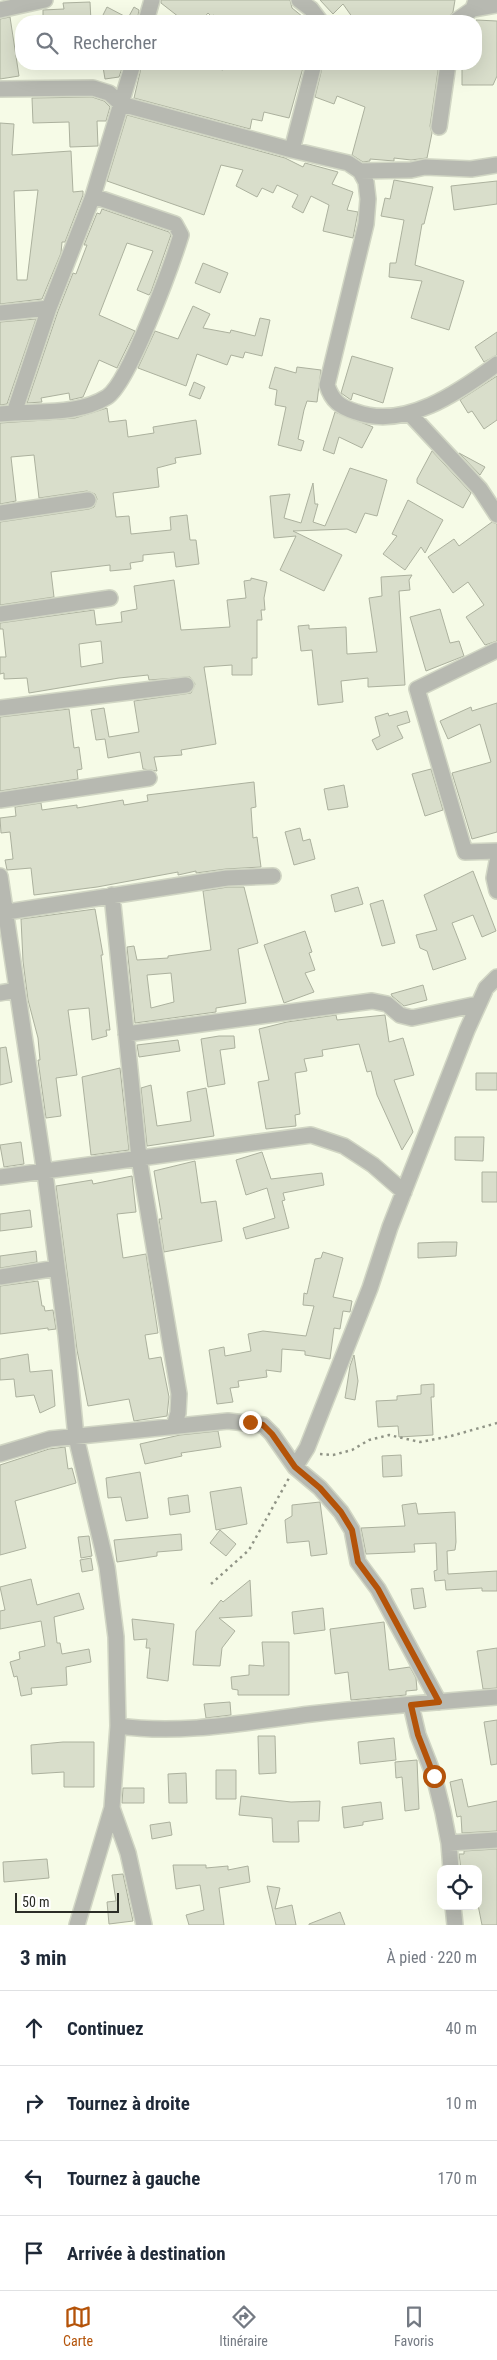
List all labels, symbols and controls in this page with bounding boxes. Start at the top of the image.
search box [15,15,482,70]
icon: search [33,29,61,57]
text: Rechercher [73,31,157,54]
route end [239,1411,262,1434]
route start [423,1765,446,1788]
map controls [437,1865,482,1910]
button: locate [437,1865,482,1910]
scale bar [15,1890,119,1913]
text: 50 m [22,1894,50,1910]
text: 3 min [20,1946,67,1970]
text: À pied · 220 m [386,1948,477,1967]
icon: ahead [20,2014,48,2042]
text: Continuez [67,2017,144,2040]
text: 40 m [445,2019,477,2038]
icon: right [20,2089,48,2117]
text: Tournez à droite [67,2092,190,2115]
text: 10 m [445,2094,477,2113]
icon: left [20,2164,48,2192]
text: Tournez à gauche [67,2167,200,2190]
text: 170 m [438,2169,477,2188]
icon: arrive [20,2239,48,2267]
text: Arrivée à destination [67,2242,226,2265]
tab: Carte [63,2303,93,2349]
tab: Itinéraire [219,2303,268,2349]
tab: Favoris [394,2303,434,2349]

